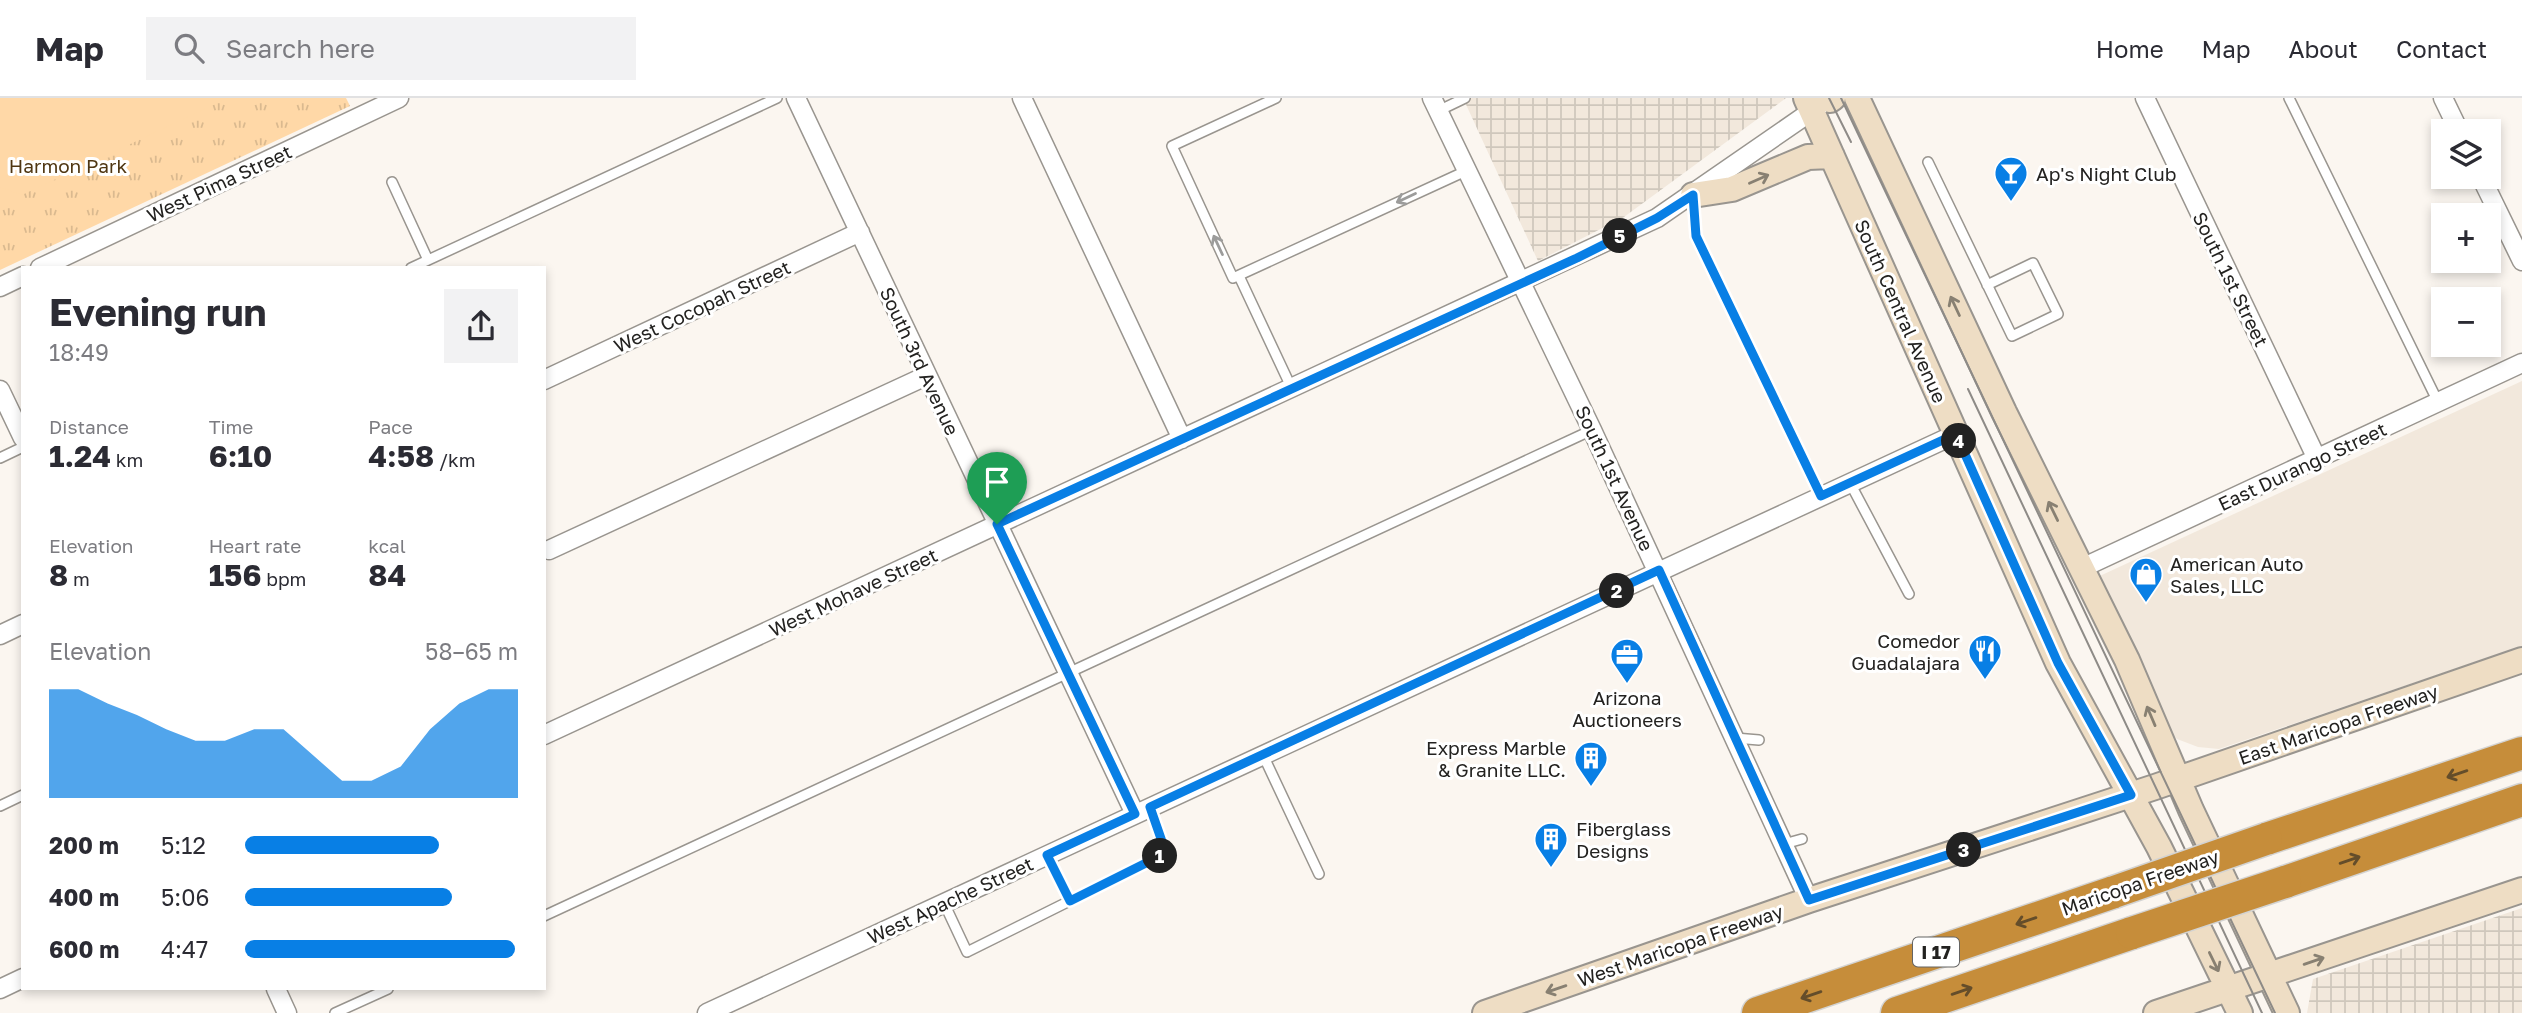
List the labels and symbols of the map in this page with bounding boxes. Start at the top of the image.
street label: West Pima Street [143,139,295,227]
park label: Harmon Park [9,154,127,177]
bar icon: Ap's Night Club [1992,154,2030,203]
place label: Ap's Night Club [2036,162,2176,185]
one-way arrow [1748,172,1769,185]
one-way arrow [1396,192,1417,205]
street label: South 1st Street [2188,208,2274,350]
street label: South Central Avenue [1850,216,1952,406]
pin: 5 [1602,218,1638,254]
one-way arrow [1211,235,1224,256]
street label: West Cocopah Street [610,255,794,357]
street label: South 3rd Avenue [876,283,964,439]
one-way arrow [1948,296,1961,317]
street label: South 1st Avenue [1571,402,1659,554]
street label: East Durango Street [2214,417,2390,515]
pin: 4 [1941,424,1976,458]
pin [967,452,1027,524]
one-way arrow [2046,501,2060,522]
street label: West Mohave Street [765,543,941,641]
place label: American Auto Sales, LLC [2170,552,2303,597]
shop icon: American Auto Sales, LLC [2127,555,2165,604]
pin: 2 [1600,574,1634,608]
place label: Comedor Guadalajara [1851,629,1961,674]
restaurant icon: Comedor Guadalajara [1966,632,2004,681]
office icon: Arizona Auctioneers [1608,636,1646,685]
street label: East Maricopa Freeway [2235,679,2441,769]
place label: Arizona Auctioneers [1572,686,1682,731]
one-way arrow [2143,706,2156,728]
place label: Express Marble & Granite LLC. [1426,736,1566,781]
building icon: Express Marble & Granite LLC. [1572,739,1610,788]
one-way arrow [2447,769,2469,782]
place label: Fiberglass Designs [1576,817,1671,862]
building icon: Fiberglass Designs [1532,820,1570,869]
pin: 3 [1946,832,1982,868]
pin: 1 [1142,838,1178,874]
street label: Maricopa Freeway [2058,844,2222,920]
street label: West Apache Street [864,852,1036,948]
one-way arrow [2339,853,2361,866]
street label: West Maricopa Freeway [1574,899,1786,991]
one-way arrow [2015,916,2037,929]
road number: I 17 [1913,938,1959,966]
one-way arrow [2208,951,2222,972]
one-way arrow [2303,954,2325,966]
one-way arrow [1546,984,1568,996]
one-way arrow [1950,984,1972,996]
one-way arrow [1800,990,1822,1002]

